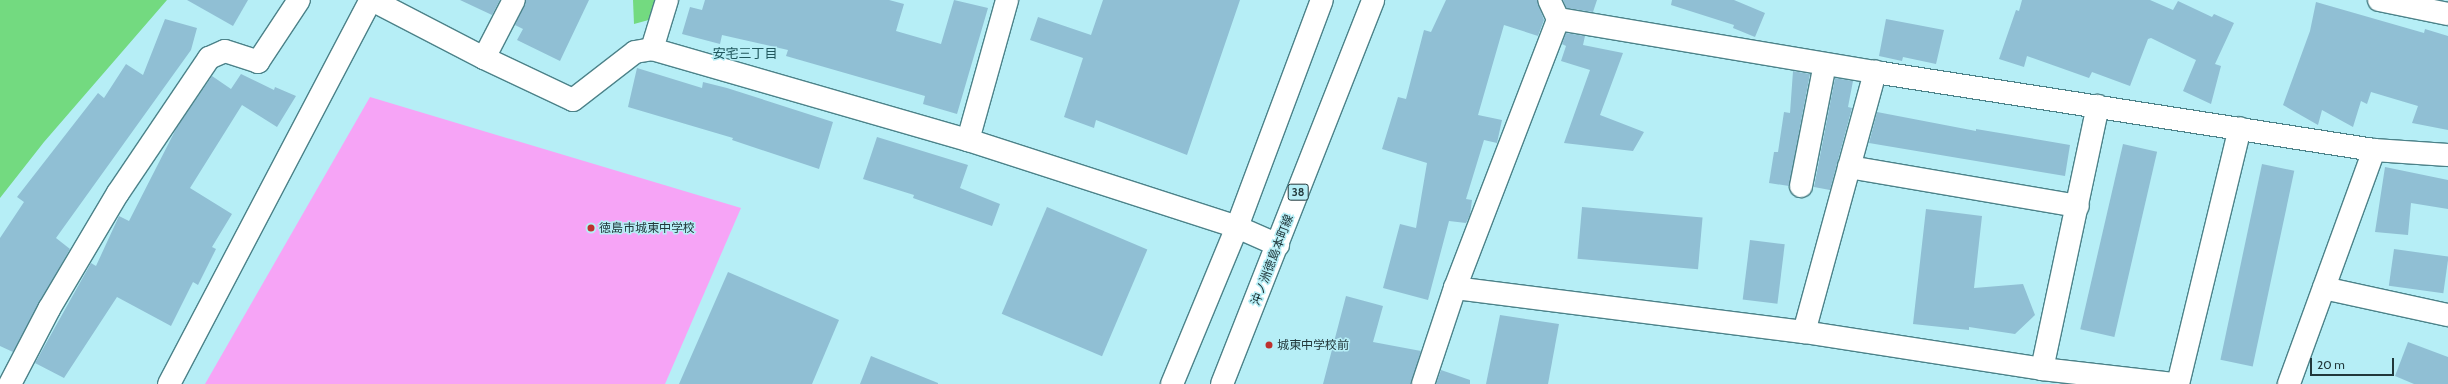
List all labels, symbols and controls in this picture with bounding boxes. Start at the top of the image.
district label: 安宅三丁目 [713,45,777,61]
road number: 38 [1287,183,1309,201]
street label: 沖ノ洲徳島本町線 [1248,213,1296,307]
place label: 徳島市城東中学校 [599,221,695,235]
marker: 徳島市城東中学校 [586,223,596,233]
place label: 城東中学校前 [1277,338,1349,352]
marker: 城東中学校前 [1264,340,1274,350]
scale bar [2312,350,2396,376]
text: 20 m [2317,357,2345,372]

